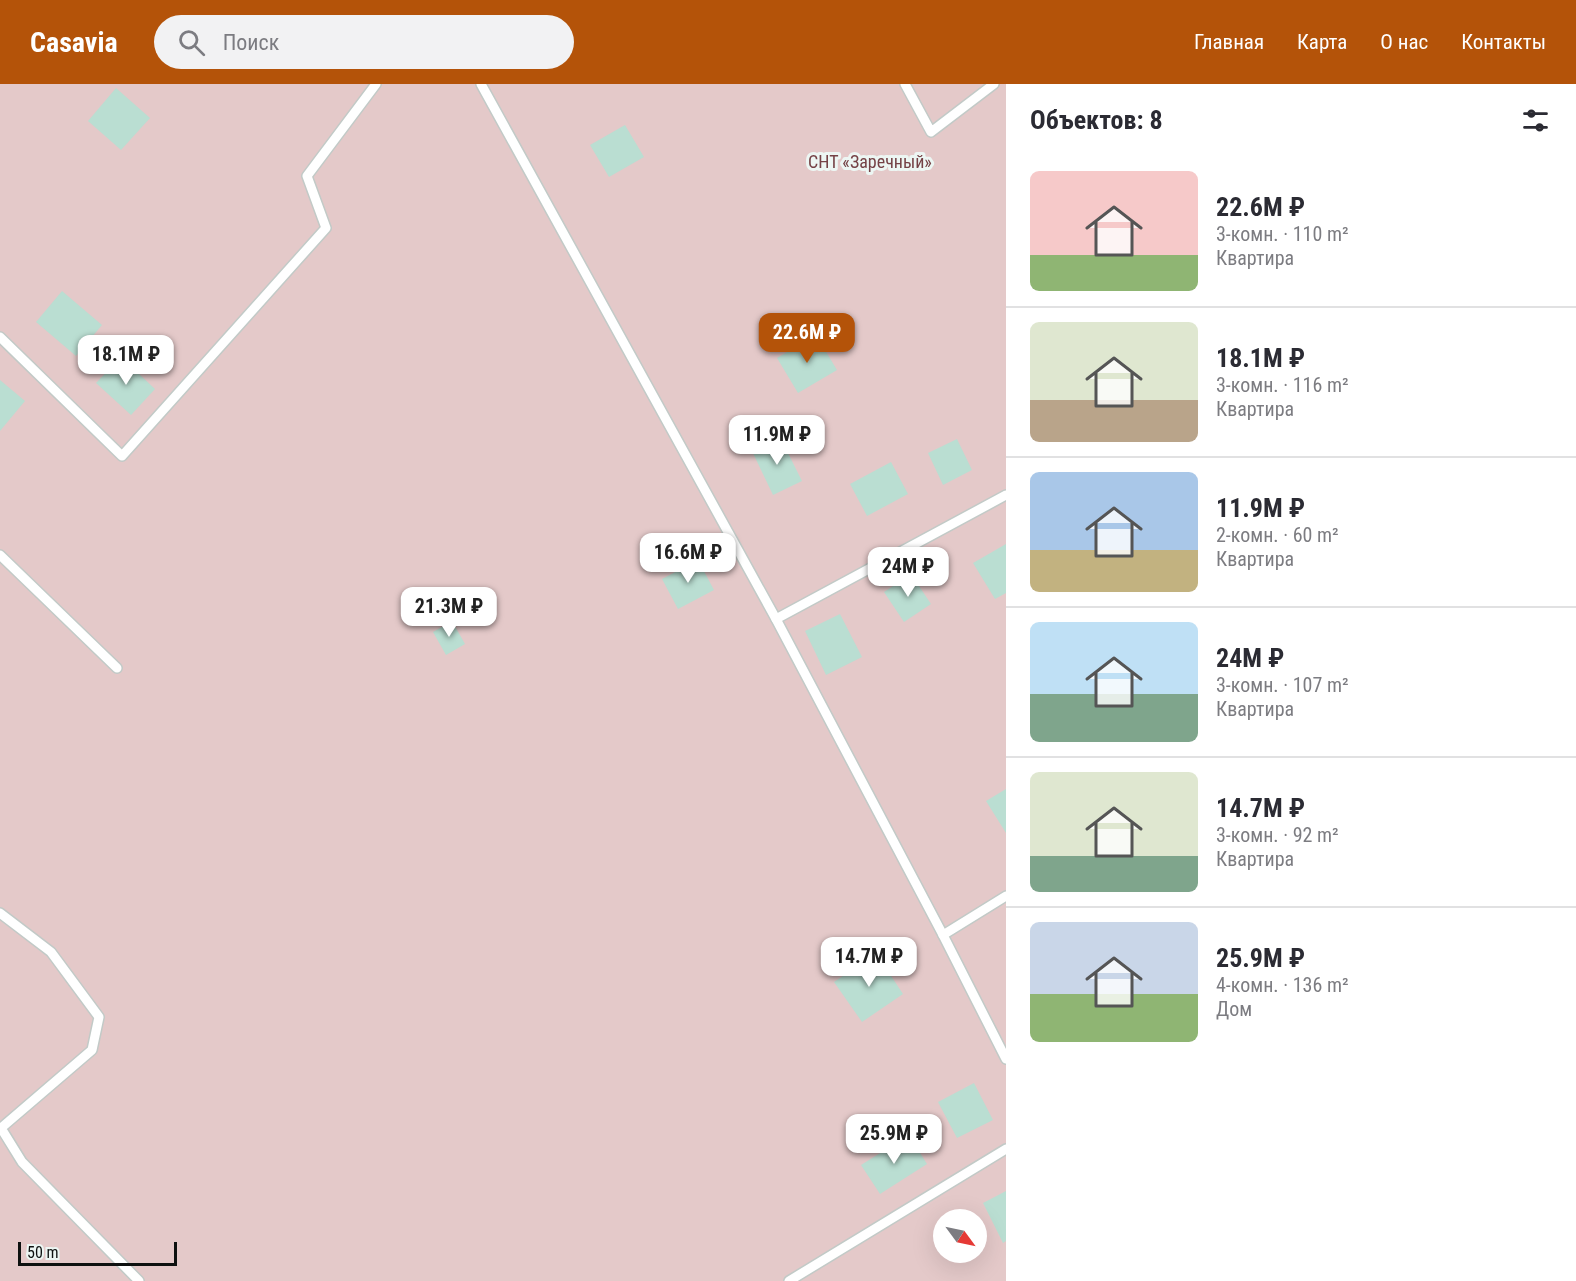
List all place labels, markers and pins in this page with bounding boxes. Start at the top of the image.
pin: 22.6M ₽ [752,313,862,364]
pin: 18.1M ₽ [71,335,181,386]
pin: 11.9M ₽ [722,415,832,466]
pin: 16.6M ₽ [633,533,743,584]
pin: 24M ₽ [866,547,950,598]
pin: 21.3M ₽ [394,587,504,638]
pin: 14.7M ₽ [814,937,924,988]
pin: 25.9M ₽ [839,1114,949,1165]

